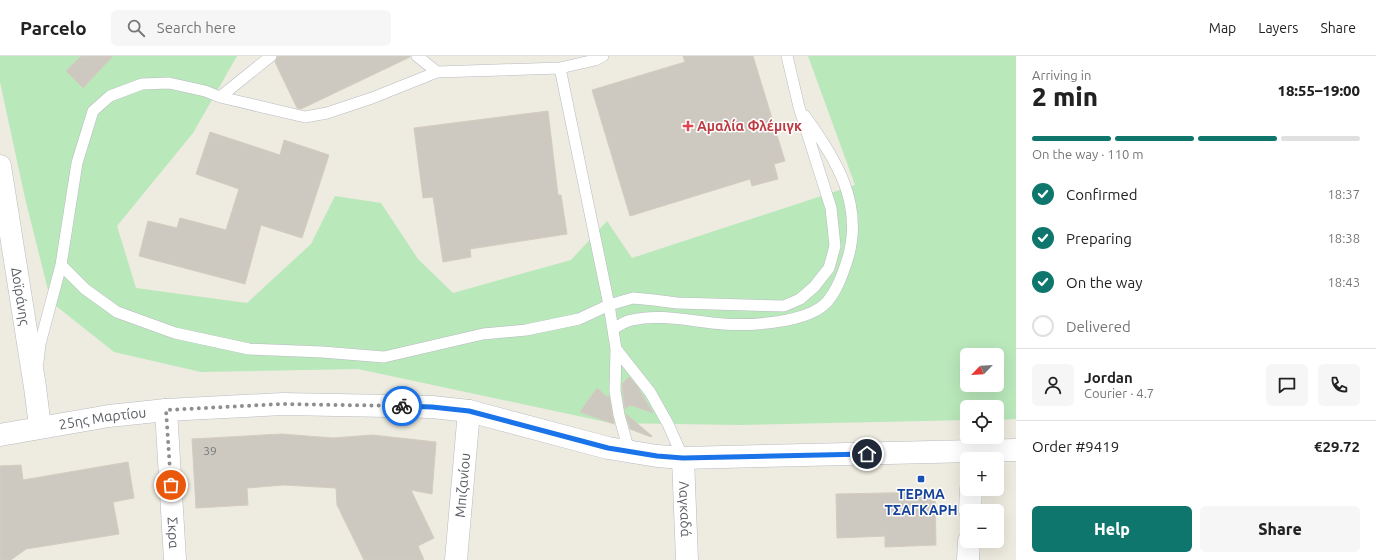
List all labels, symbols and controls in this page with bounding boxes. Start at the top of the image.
search box [111,10,391,46]
text: Parcelo [20,17,87,39]
icon: search [125,17,147,39]
text: Search here [157,19,236,36]
text: Map [1209,20,1236,36]
text: Layers [1258,20,1298,36]
text: Share [1320,20,1356,36]
text: Arriving in [1032,68,1091,82]
text: 2 min [1032,82,1098,111]
text: 18:55–19:00 [1277,82,1360,99]
place label: Αμαλία Φλέμιγκ [697,118,802,134]
marker: Αμαλία Φλέμιγκ [682,120,694,132]
text: On the way · 110 m [1032,147,1144,161]
icon: check [1032,183,1054,205]
text: Confirmed [1066,186,1138,203]
text: 18:37 [1327,187,1360,201]
icon: check [1032,227,1054,249]
text: Preparing [1066,230,1132,247]
text: 18:38 [1327,231,1360,245]
street label: Δοϊράνης [8,266,33,327]
icon: check [1032,271,1054,293]
text: On the way [1066,274,1142,291]
text: 18:43 [1327,275,1360,289]
text: Delivered [1066,318,1131,335]
north arrow [960,348,1004,392]
map controls [960,348,1004,548]
button: person [1032,364,1074,406]
button: chat [1266,364,1308,406]
button: phone [1318,364,1360,406]
text: Jordan [1084,369,1133,386]
courier [382,386,422,426]
text: Courier · 4.7 [1084,386,1154,400]
icon: bike [391,395,413,417]
button: locate [960,400,1004,444]
street label: 25ης Μαρτίου [58,404,147,433]
pin [850,437,884,471]
text: Order #9419 [1032,438,1119,455]
text: €29.72 [1314,438,1360,455]
icon: home [856,443,878,465]
house number: 39 [203,444,217,457]
street label: Μπιζανίου [452,452,473,518]
button: + [960,452,1004,496]
pin [154,468,188,502]
icon: bag [160,474,182,496]
marker: ΤΕΡΜΑ ΤΣΑΓΚΑΡΗ [916,474,926,484]
street label: Λαγκαδά [676,481,694,538]
place label: ΤΕΡΜΑ ΤΣΑΓΚΑΡΗ [884,486,958,518]
button: − [960,504,1004,548]
button: Help [1032,506,1192,552]
button: Share [1200,506,1360,552]
street label: Σκρα [164,516,182,550]

